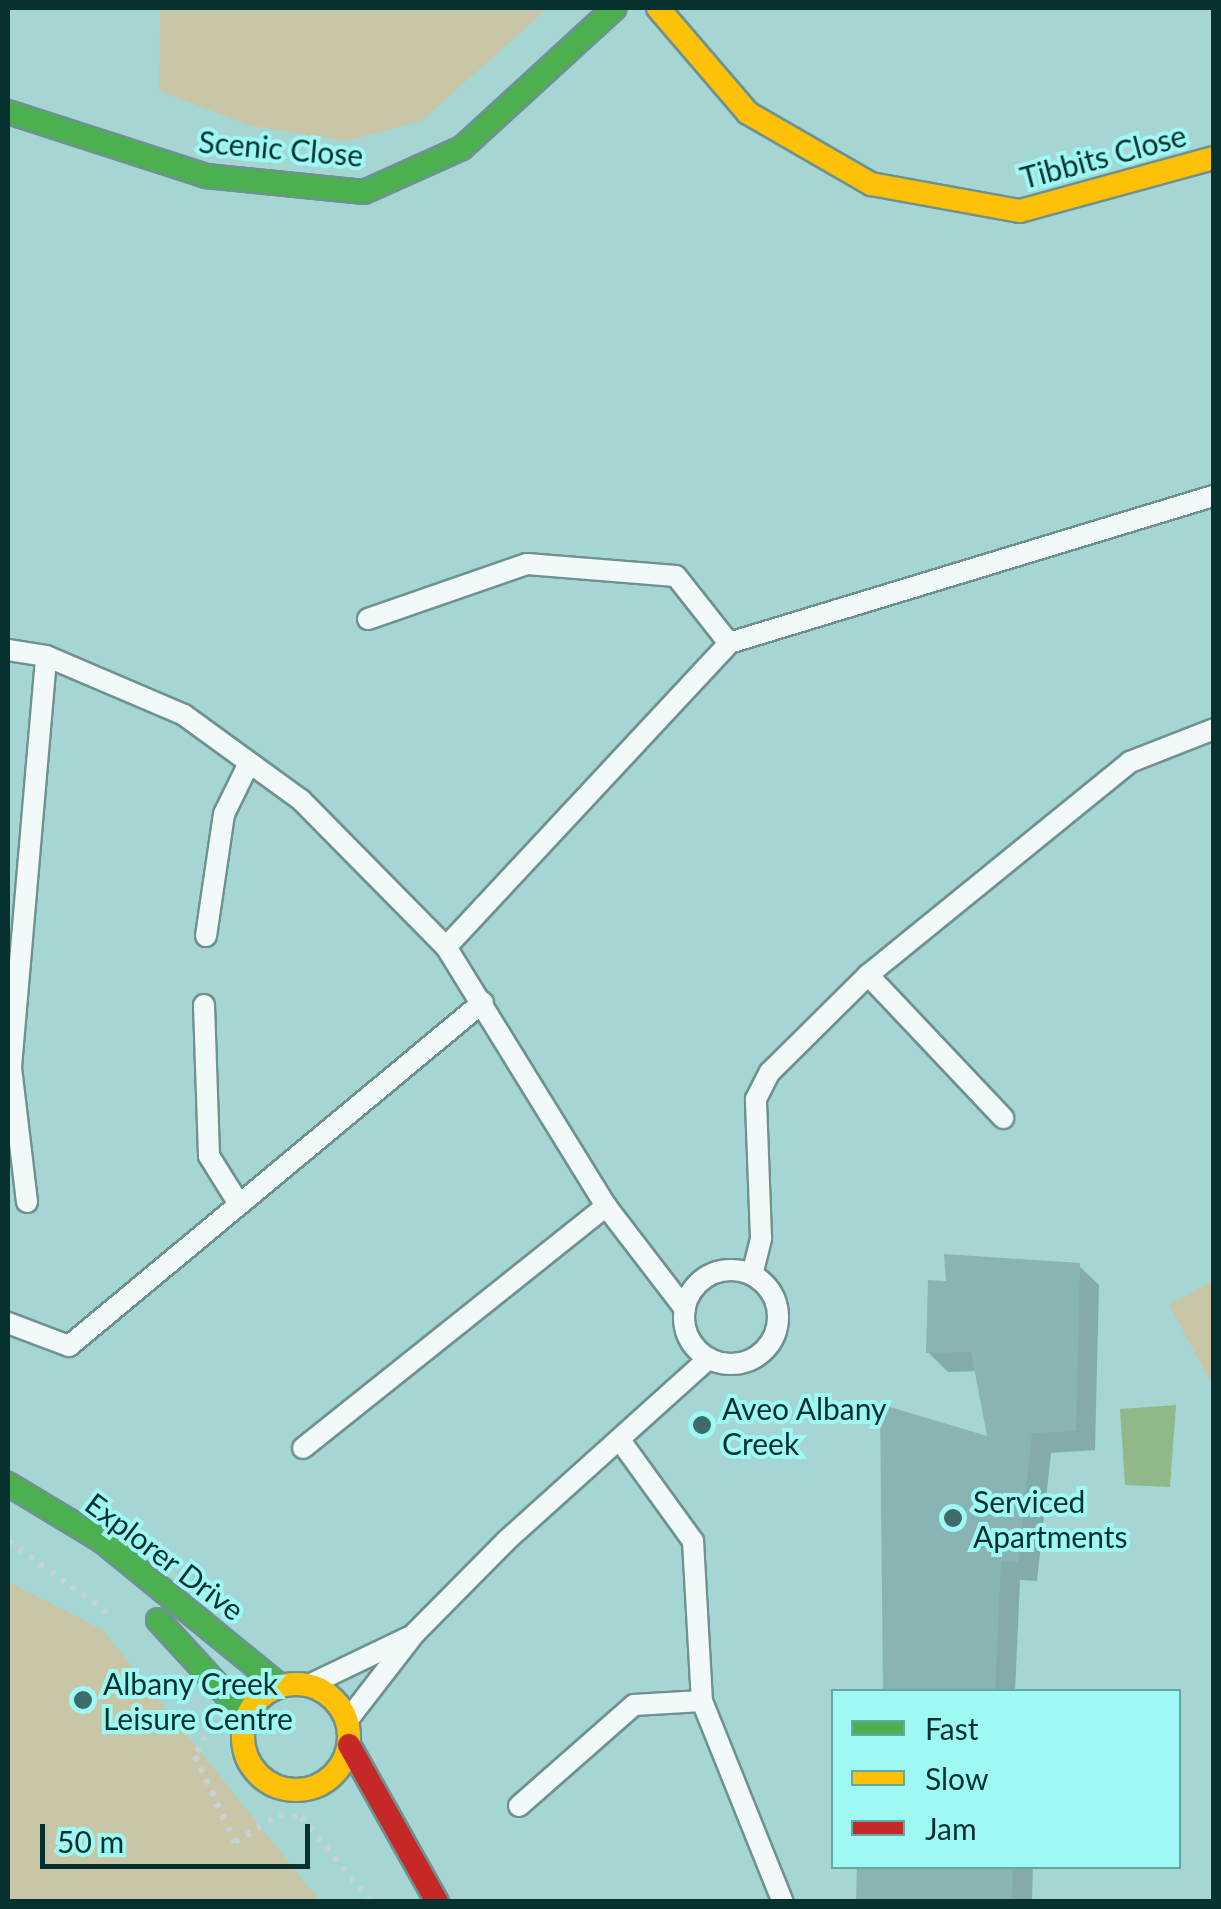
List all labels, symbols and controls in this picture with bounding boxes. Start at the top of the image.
street label: Tibbits Close [1016,117,1190,195]
street label: Scenic Close [197,123,365,173]
place label: Aveo Albany Creek [722,1390,888,1460]
marker: Aveo Albany Creek [691,1414,713,1436]
place label: Serviced Apartments [973,1483,1127,1554]
street label: Explorer Drive [79,1485,251,1627]
marker: Serviced Apartments [942,1507,964,1529]
place label: Albany Creek Leisure Centre [103,1665,293,1736]
marker: Albany Creek Leisure Centre [72,1689,94,1711]
legend [831,1689,1181,1869]
text: Fast [925,1710,979,1746]
text: Slow [925,1760,988,1796]
scale bar [45,1804,315,1866]
text: Jam [925,1810,977,1846]
text: 50 m [57,1823,124,1859]

